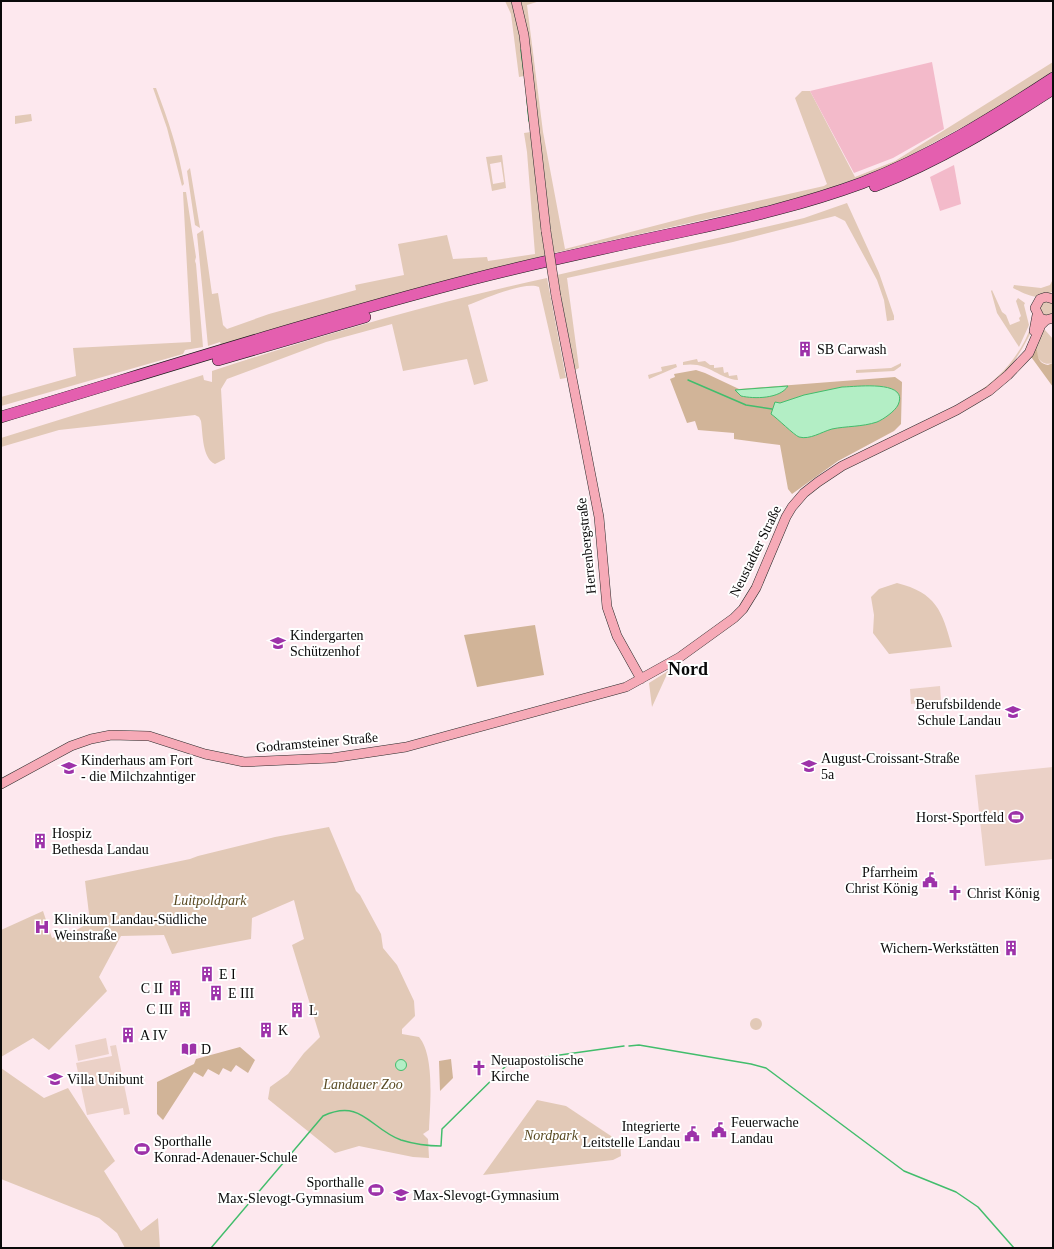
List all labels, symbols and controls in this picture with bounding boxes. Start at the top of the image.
building icon: SB Carwash [796,340,814,358]
place label: SB Carwash [817,342,887,357]
street label: Herrenbergstraße [574,497,599,595]
street label: Neustadter Straße [727,503,784,599]
place label: Kindergarten Schützenhof [290,628,364,659]
school or university icon: Kindergarten Schützenhof [269,634,287,652]
district label: Nord [668,659,708,679]
place label: Berufsbildende Schule Landau [915,697,1001,728]
school or university icon: Berufsbildende Schule Landau [1004,703,1022,721]
street label: Godramsteiner Straße [255,730,379,755]
place label: August-Croissant-Straße 5a [821,751,959,782]
place label: Kinderhaus am Fort - die Milchzahntiger [81,753,196,784]
school or university icon: August-Croissant-Straße 5a [800,757,818,775]
school or university icon: Kinderhaus am Fort - die Milchzahntiger [60,759,78,777]
sports icon: Horst-Sportfeld [1007,808,1025,826]
place label: Horst-Sportfeld [916,810,1004,825]
place label: Hospiz Bethesda Landau [52,826,149,857]
building icon: Hospiz Bethesda Landau [31,832,49,850]
place label: Pfarrheim Christ König [845,865,918,896]
public building icon: Pfarrheim Christ König [921,871,939,889]
church icon: Christ König [946,884,964,902]
place label: Christ König [967,886,1040,901]
park label: Luitpoldpark [172,893,247,908]
place label: Klinikum Landau-Südliche Weinstraße [54,912,207,943]
hospital icon: Klinikum Landau-Südliche Weinstraße [33,918,51,936]
building icon: Wichern-Werkstätten [1002,939,1020,957]
place label: Wichern-Werkstätten [880,941,999,956]
building icon: E I [198,965,216,983]
place label: E I [219,967,236,982]
building icon: C II [166,979,184,997]
place label: C II [141,981,163,996]
building icon: E III [207,984,225,1002]
place label: E III [228,986,254,1001]
building icon: C III [176,1000,194,1018]
building icon: L [288,1001,306,1019]
place label: C III [146,1002,173,1017]
place label: L [309,1003,318,1018]
building icon: K [257,1021,275,1039]
place label: K [278,1023,288,1038]
building icon: A IV [119,1026,137,1044]
place label: A IV [140,1028,168,1043]
library icon: D [180,1040,198,1058]
place label: D [201,1042,211,1057]
place label: Neuapostolische Kirche [491,1053,584,1084]
church icon: Neuapostolische Kirche [470,1059,488,1077]
school or university icon: Villa Unibunt [46,1070,64,1088]
place label: Villa Unibunt [67,1072,144,1087]
park label: Landauer Zoo [322,1077,403,1092]
place label: Feuerwache Landau [731,1115,799,1146]
place label: Integrierte Leitstelle Landau [582,1119,680,1150]
public building icon: Feuerwache Landau [710,1121,728,1139]
public building icon: Integrierte Leitstelle Landau [683,1125,701,1143]
park label: Nordpark [523,1128,579,1143]
place label: Sporthalle Konrad-Adenauer-Schule [154,1134,298,1165]
sports icon: Sporthalle Konrad-Adenauer-Schule [133,1140,151,1158]
place label: Sporthalle Max-Slevogt-Gymnasium [218,1175,364,1206]
sports icon: Sporthalle Max-Slevogt-Gymnasium [367,1181,385,1199]
school or university icon: Max-Slevogt-Gymnasium [392,1186,410,1204]
place label: Max-Slevogt-Gymnasium [413,1188,559,1203]

